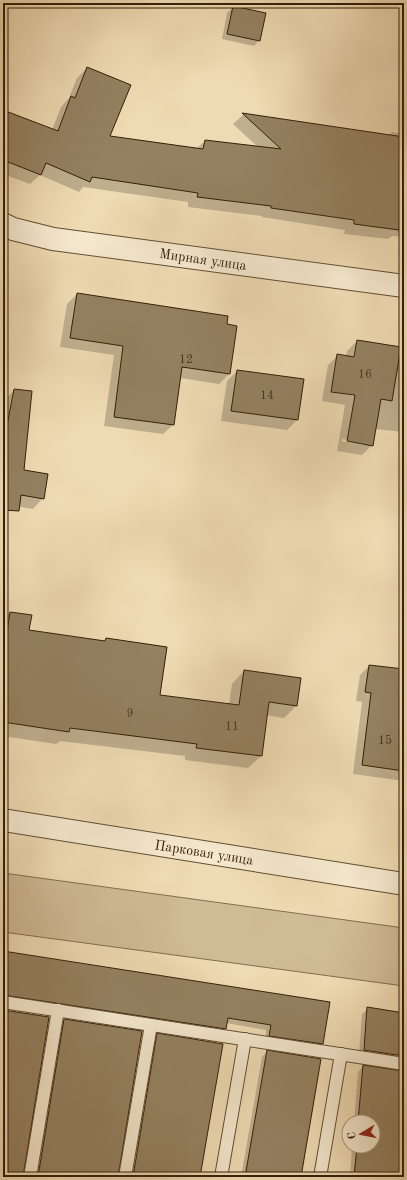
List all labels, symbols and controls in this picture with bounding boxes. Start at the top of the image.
street label: Мирная улица [158,247,248,273]
house number: 12 [179,354,193,366]
house number: 16 [358,369,372,381]
house number: 14 [260,390,274,402]
house number: 9 [127,708,133,720]
house number: 11 [225,721,239,733]
house number: 15 [378,734,392,747]
street label: Парковая улица [153,838,254,868]
north arrow [341,1114,381,1154]
text: С [347,1131,359,1140]

